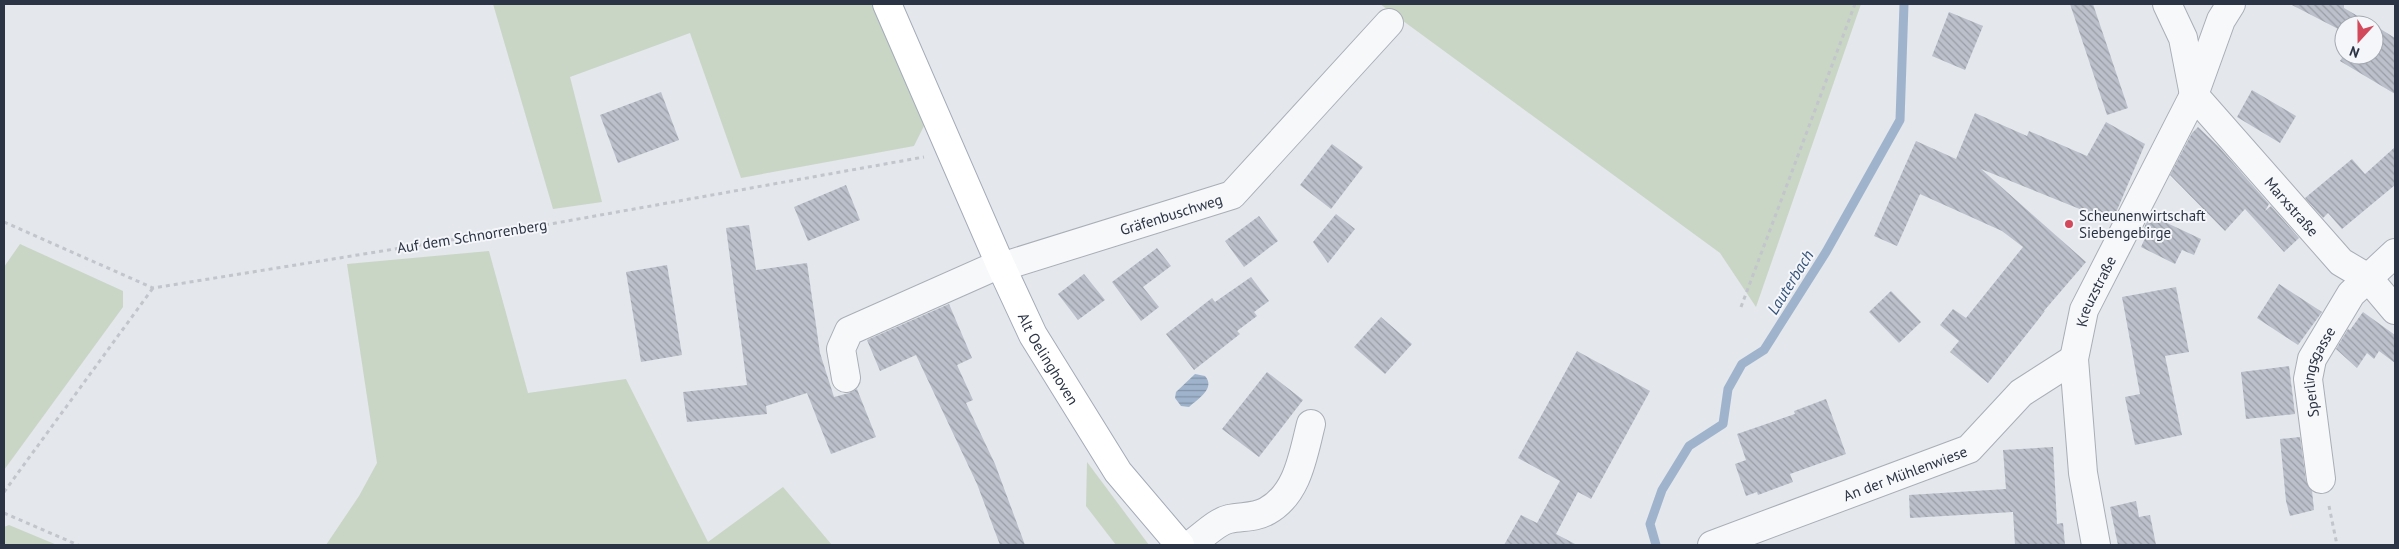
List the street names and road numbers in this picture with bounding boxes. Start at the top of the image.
street label: Marxstraße [2261,173,2323,240]
street label: Gräfenbuschweg [1117,189,1224,239]
street label: Auf dem Schnorrenberg [396,215,548,257]
street label: Kreuzstraße [2071,252,2120,328]
street label: Alt Oelinghoven [1014,309,1083,408]
street label: Sperlingsgasse [2298,323,2339,419]
street label: An der Mühlenwiese [1840,441,1970,505]

